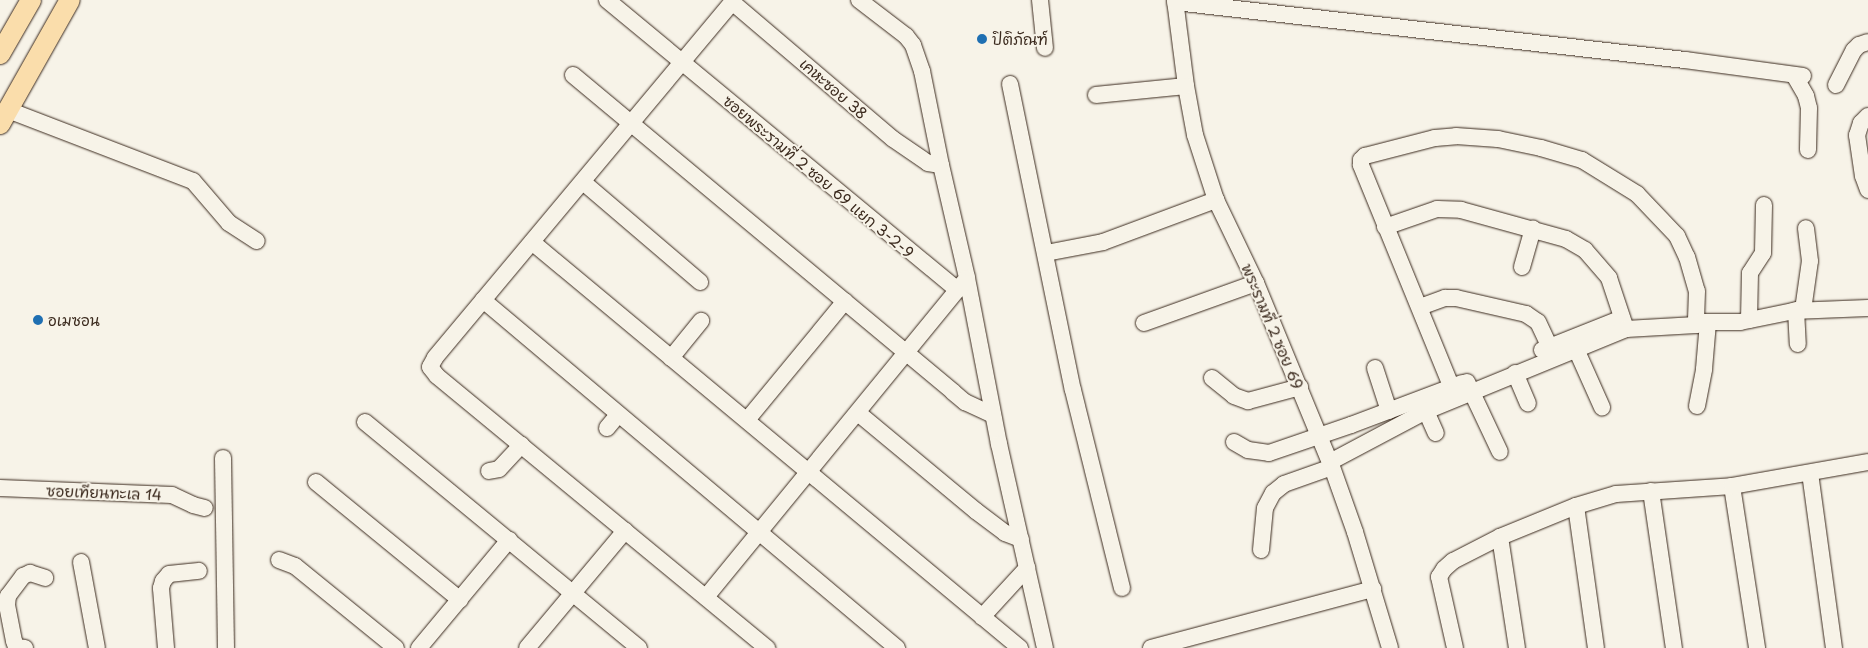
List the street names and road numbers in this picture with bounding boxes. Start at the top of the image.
street label: เคหะซอย 38 [797,54,871,122]
street label: ซอยพระรามที่ 2 ซอย 69 แยก 3-2-9 [720,91,918,261]
street label: พระรามที่ 2 ซอย 69 [1238,261,1308,391]
street label: ซอยเทียนทะเล 14 [46,481,162,503]

